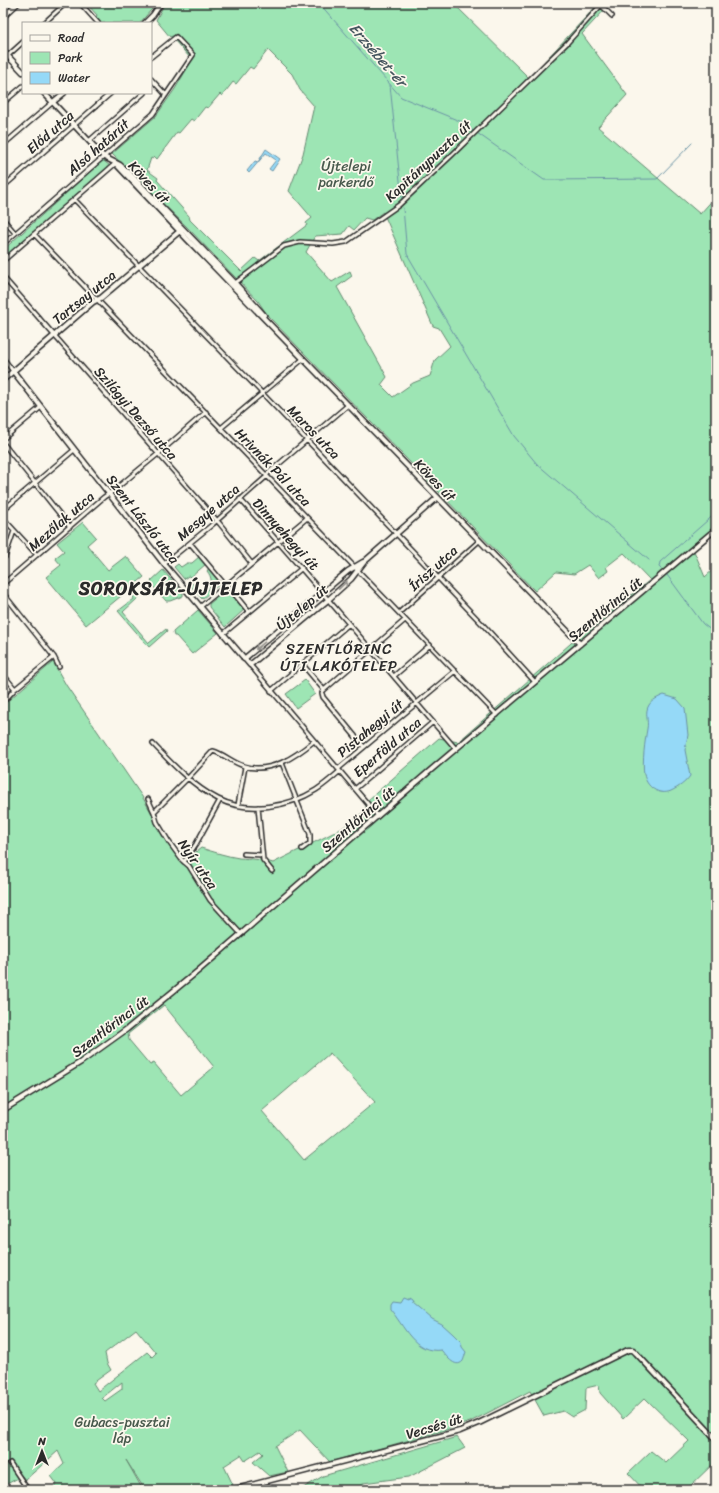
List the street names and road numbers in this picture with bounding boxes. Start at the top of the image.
street label: Előd utca [21,104,81,161]
street label: Alsó határút [60,112,137,183]
street label: Kapitánypuszta út [379,113,479,209]
street label: Köves út [122,155,177,211]
street label: Tartsay utca [47,264,122,331]
street label: Szilágyi Dezső utca [87,361,184,467]
street label: Maros utca [281,399,346,466]
street label: Hrivnák Pál utca [228,422,318,513]
street label: Köves út [407,453,463,509]
street label: Szent László utca [99,469,186,570]
street label: Mesgye utca [171,477,246,547]
street label: Mezőlak utca [22,485,101,558]
street label: Dinnyehegyi út [246,492,325,577]
street label: Írisz utca [402,539,464,598]
street label: Szentlőrinci út [562,570,649,649]
street label: Újtelep út [270,578,334,637]
street label: Pistahegyi út [331,692,410,764]
street label: Eperföld utca [347,710,428,784]
street label: Szentlőrinci út [315,780,401,859]
street label: Nyír utca [171,834,225,896]
street label: Szentlőrinci út [66,989,155,1064]
street label: Vecsés út [403,1406,466,1447]

